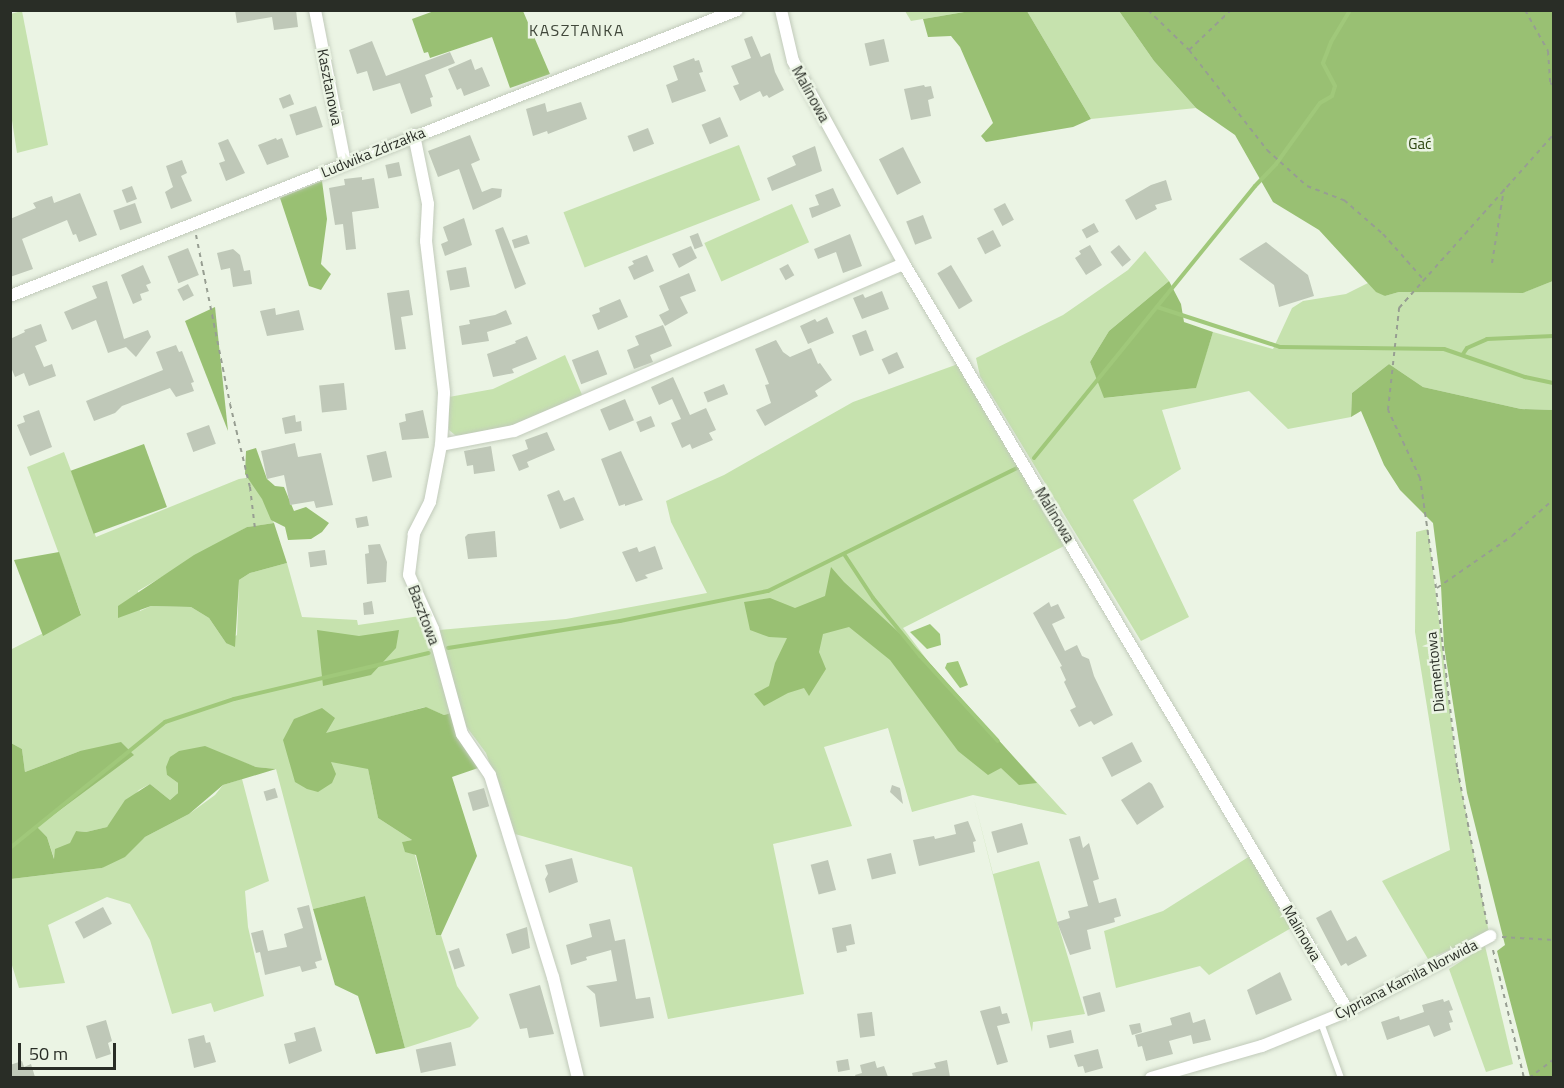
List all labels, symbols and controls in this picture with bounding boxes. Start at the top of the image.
district label: KASZTANKA [529,20,625,40]
street label: Kasztanowa [314,47,346,127]
street label: Malinowa [788,63,834,125]
street label: Ludwika Zdrzałka [318,123,428,181]
park label: Gać [1408,135,1432,153]
street label: Malinowa [1031,484,1079,546]
street label: Basztowa [404,583,444,647]
street label: Diamentowa [1422,631,1448,713]
street label: Malinowa [1279,902,1325,964]
street label: Cypriana Kamila Norwida [1332,935,1480,1023]
scale bar [21,1031,118,1069]
text: 50 m [29,1040,68,1067]

